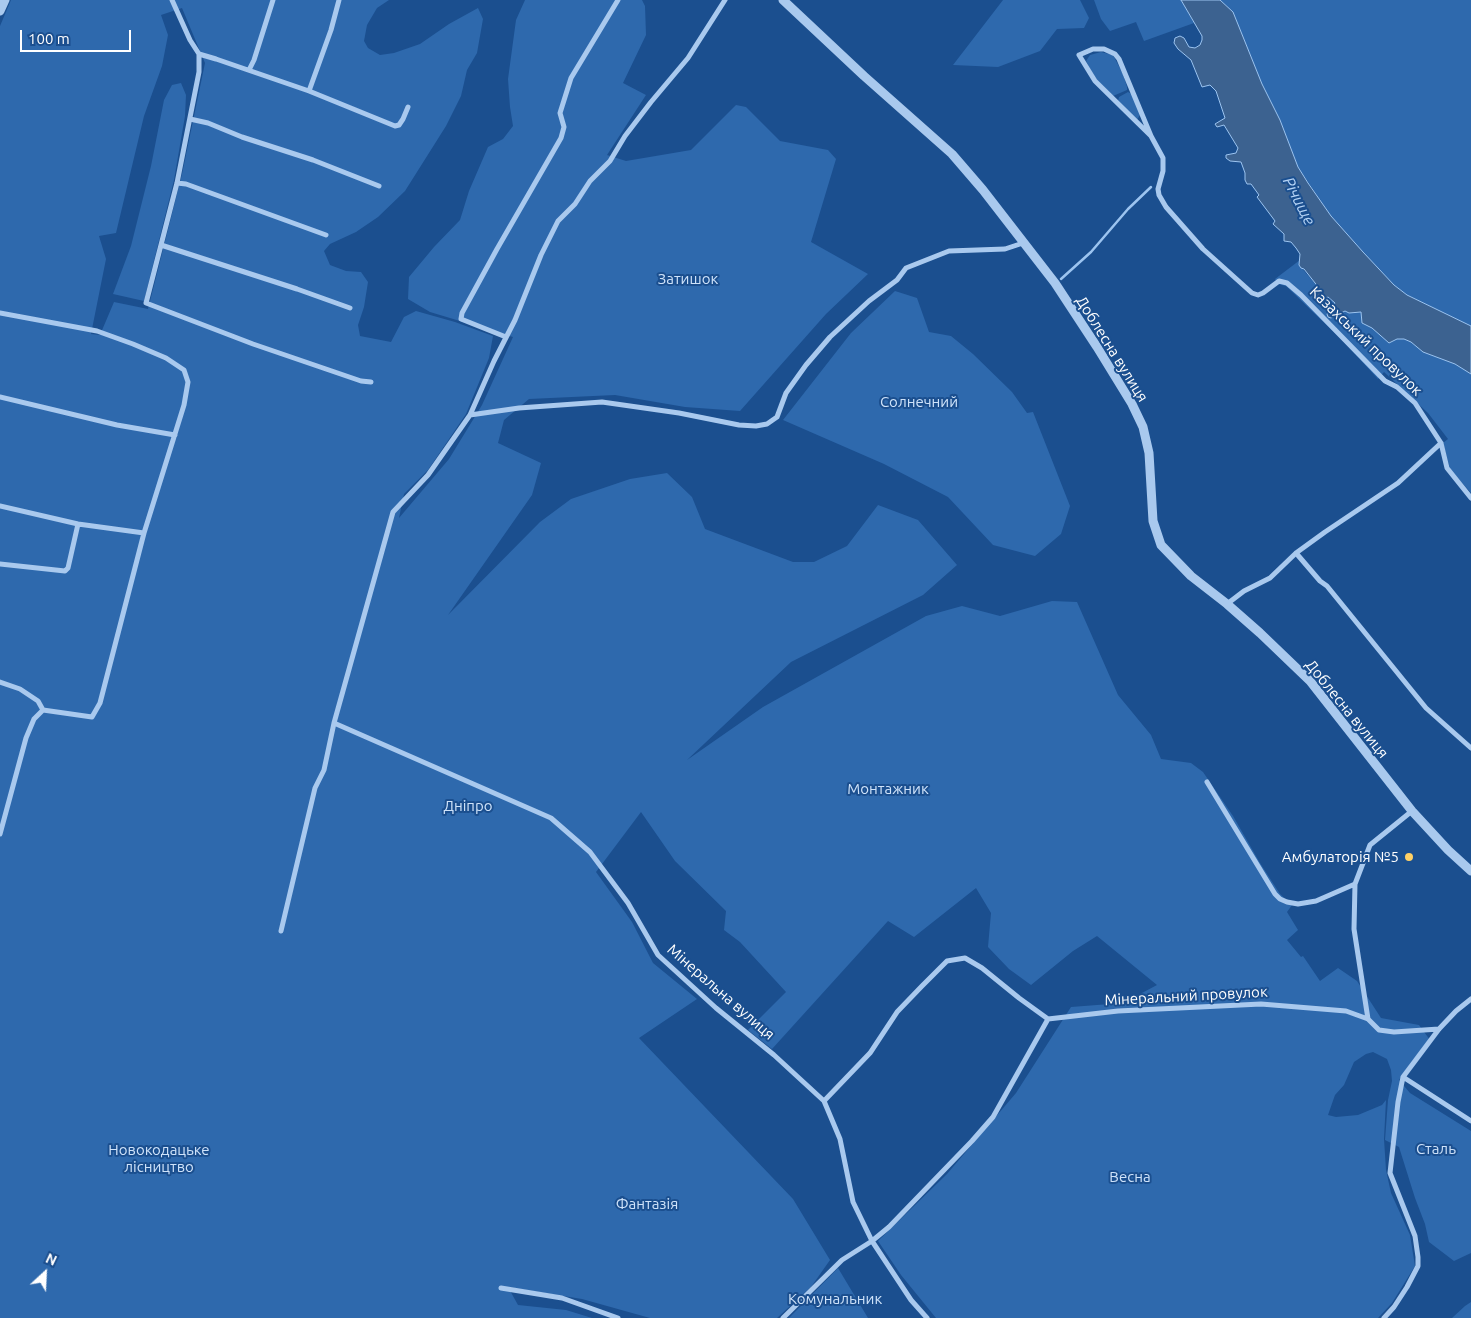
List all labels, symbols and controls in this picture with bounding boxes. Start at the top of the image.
scale bar [22,20,134,52]
text: 100 m [28,30,70,47]
water label: Річище [1279,174,1319,228]
park label: Затишок [658,270,718,288]
street label: Казахський провулок [1306,283,1426,399]
street label: Доблесна вулиця [1072,293,1152,405]
park label: Солнечний [880,393,958,411]
street label: Доблесна вулиця [1302,656,1392,762]
park label: Монтажник [847,780,929,798]
park label: Дніпро [443,797,493,815]
place label: Амбулаторія №5 [1282,848,1399,866]
marker: Амбулаторія №5 [1403,851,1415,863]
street label: Мінеральна вулиця [664,940,778,1044]
street label: Мінеральний провулок [1104,983,1268,1009]
park label: Сталь [1416,1140,1456,1158]
park label: Новокодацьке лісництво [108,1141,210,1176]
park label: Весна [1109,1168,1151,1186]
park label: Фантазія [616,1195,678,1213]
north arrow [20,1248,70,1298]
text: N [43,1250,59,1269]
park label: Комунальник [788,1290,882,1308]

